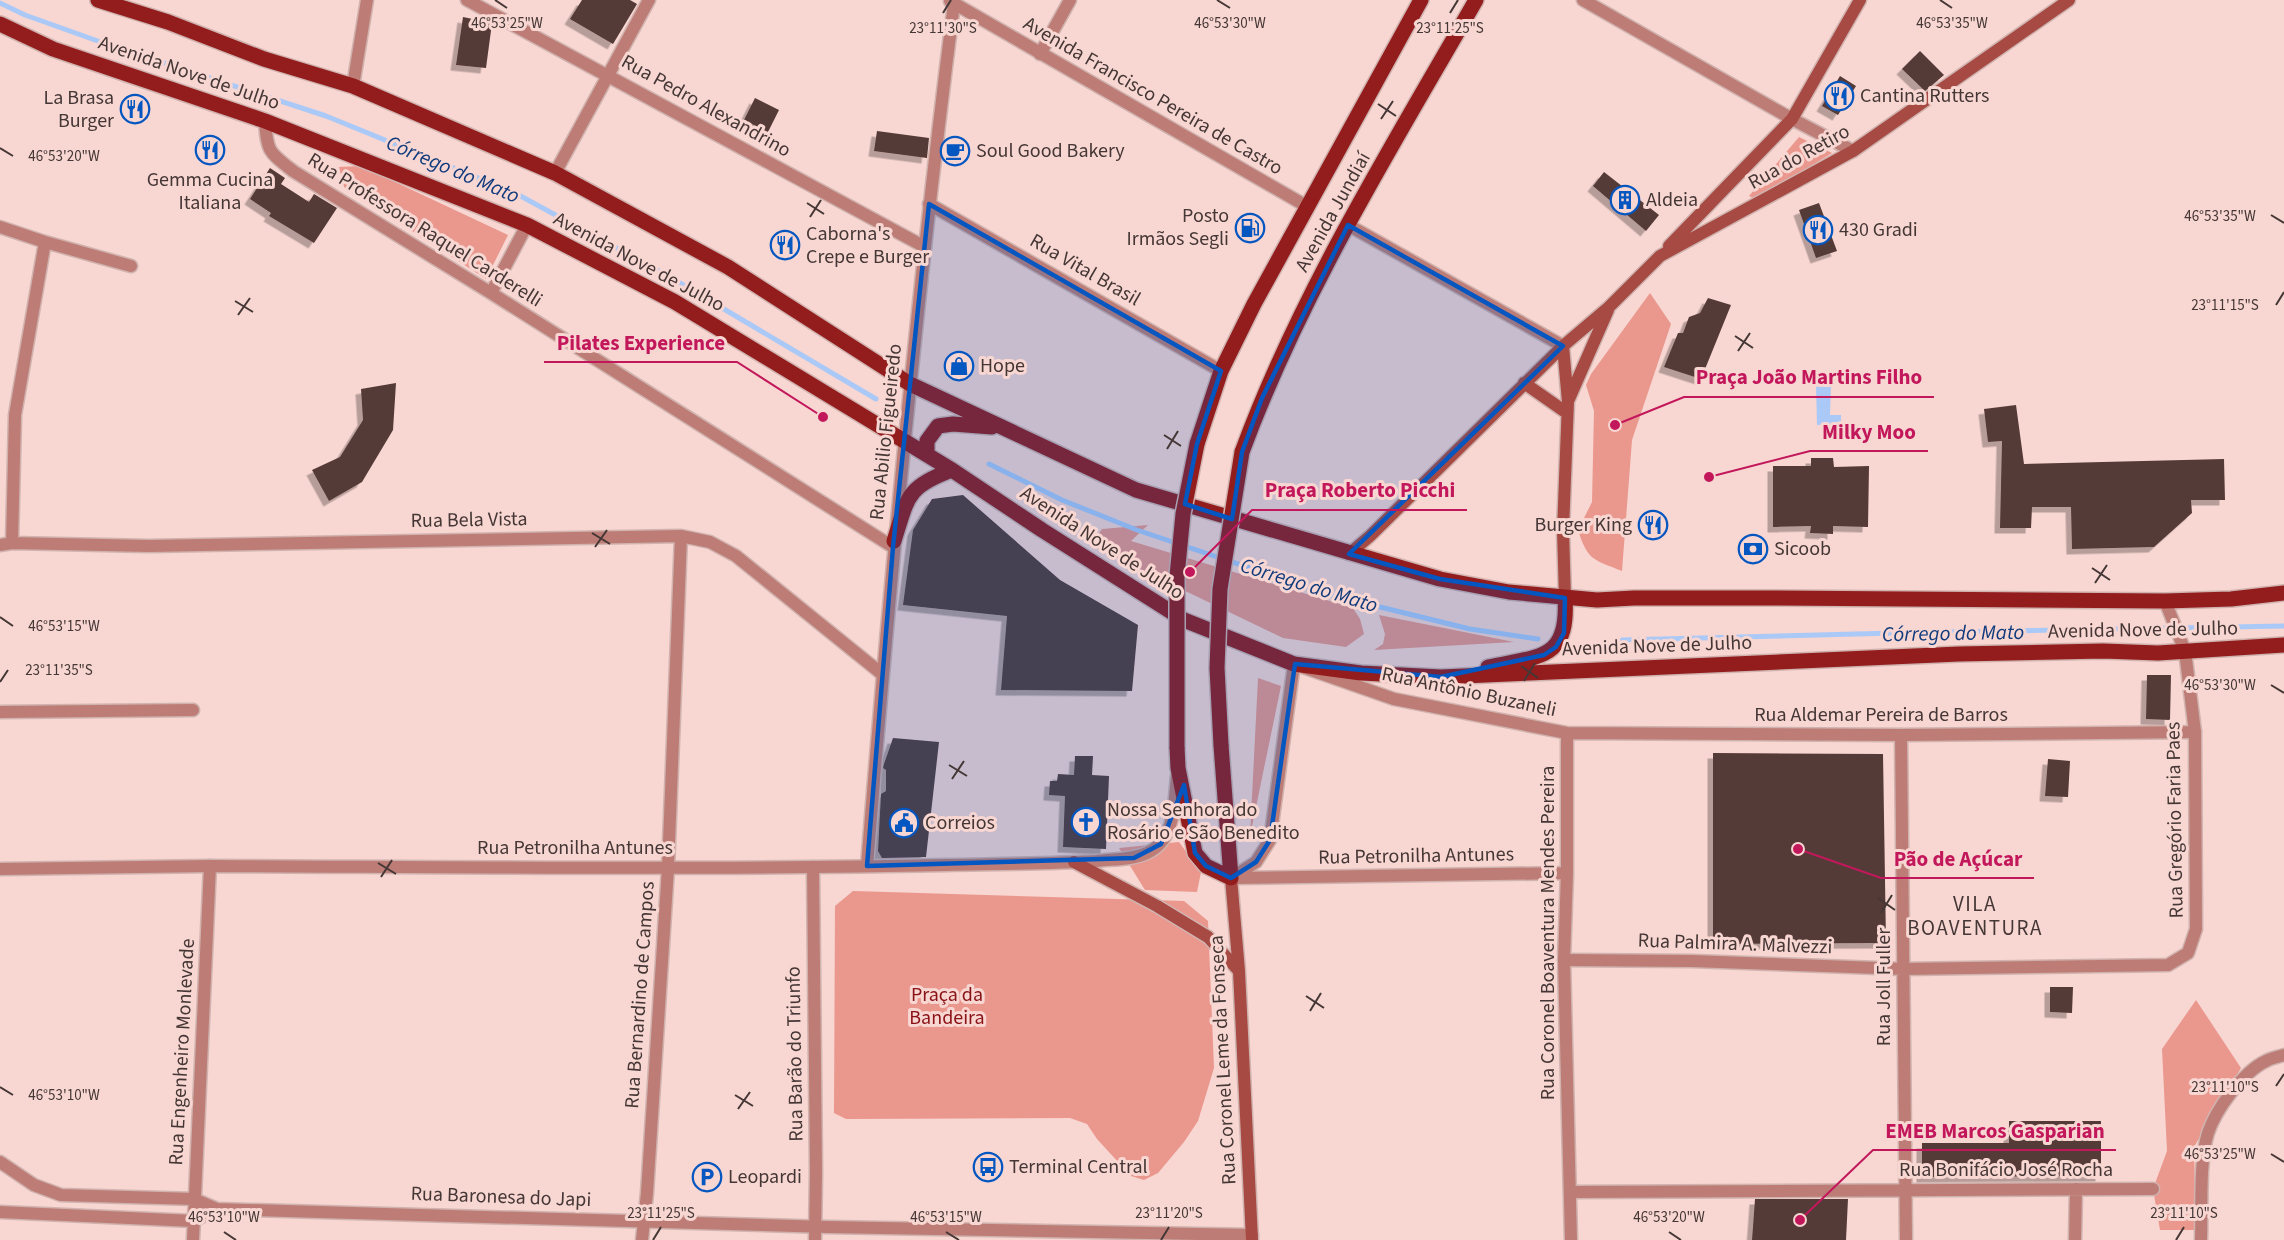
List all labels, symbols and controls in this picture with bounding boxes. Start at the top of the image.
street label: Avenida Francisco Pereira de Castro [1018,10,1288,182]
text: 46°53'25"W [471,13,543,34]
text: 46°53'30"W [1194,13,1266,34]
text: 46°53'35"W [1916,13,1988,34]
text: 23°11'30"S [909,18,977,39]
text: 23°11'25"S [1416,18,1484,39]
street label: Avenida Nove de Julho [95,29,283,117]
street label: Rua Pedro Alexandrino [616,48,796,164]
restaurant icon: Cantina Rutters [1823,80,1855,112]
place label: Cantina Rutters [1860,82,1989,110]
place label: La Brasa Burger [43,84,114,135]
restaurant icon: La Brasa Burger [119,93,151,125]
street label: Rua do Retiro [1743,117,1855,197]
water label: Córrego do Mato [382,127,524,211]
restaurant icon: Gemma Cucina Italiana [194,134,226,166]
cafe icon: Soul Good Bakery [939,135,971,167]
place label: Soul Good Bakery [976,137,1125,165]
text: 46°53'20"W [28,146,100,167]
street label: Rua Professora Raquel Carderelli [302,146,548,314]
street label: Avenida Jundiaí [1288,146,1378,277]
place label: Gemma Cucina Italiana [147,166,273,217]
building icon: Aldeia [1609,184,1641,216]
place label: Aldeia [1646,186,1698,214]
place label: Posto Irmãos Segli [1126,202,1229,253]
street label: Avenida Nove de Julho [548,205,730,319]
text: 46°53'35"W [2184,206,2256,227]
fuel station icon: Posto Irmãos Segli [1234,212,1266,244]
restaurant icon: 430 Gradi [1802,214,1834,246]
place label: 430 Gradi [1839,216,1918,244]
place label: Caborna's Crepe e Burger [806,220,929,271]
street label: Rua Vital Brasil [1024,227,1146,313]
restaurant icon: Caborna's Crepe e Burger [769,229,801,261]
text: 23°11'15"S [2191,295,2259,316]
callout: Pilates Experience [544,323,737,362]
text: Pilates Experience [557,328,725,358]
street label: Rua Abilio Figueiredo [863,342,909,522]
shop icon: Hope [943,350,975,382]
place label: Hope [980,352,1025,380]
callout: Praça João Martins Filho [1684,358,1934,397]
text: Praça João Martins Filho [1696,362,1922,392]
callout: Milky Moo [1810,412,1928,451]
text: Milky Moo [1822,417,1916,447]
callout: Praça Roberto Picchi [1252,471,1467,510]
text: Praça Roberto Picchi [1265,475,1455,505]
street label: Avenida Nove de Julho [1015,479,1189,607]
street label: Rua Bela Vista [410,505,528,535]
restaurant icon: Burger King [1637,509,1669,541]
place label: Burger King [1534,511,1632,539]
bank icon: Sicoob [1737,533,1769,565]
place label: Sicoob [1774,535,1831,563]
water label: Córrego do Mato [1237,550,1381,620]
street label: Avenida Nove de Julho [2048,614,2238,646]
text: 46°53'15"W [28,616,100,637]
water label: Córrego do Mato [1882,617,2024,649]
street label: Avenida Nove de Julho [1561,629,1753,663]
text: 23°11'35"S [25,660,93,681]
street label: Rua Antônio Buzaneli [1379,660,1559,724]
text: 46°53'30"W [2184,675,2256,696]
street label: Rua Aldemar Pereira de Barros [1754,701,2008,729]
street label: Rua Gregório Faria Paes [2159,721,2191,919]
street label: Rua Coronel Boaventura Mendes Pereira [1534,766,1562,1100]
place label: Nossa Senhora do Rosário e São Benedito [1107,796,1300,847]
church icon: Nossa Senhora do Rosário e São Benedito [1070,806,1102,838]
public building icon: Correios [888,807,920,839]
place label: Correios [925,809,995,837]
street label: Rua Petronilha Antunes [477,834,673,862]
callout: Pão de Açúcar [1881,839,2034,878]
street label: Rua Petronilha Antunes [1318,840,1514,872]
text: Pão de Açúcar [1894,844,2023,874]
street label: Rua Bernardino de Campos [618,880,662,1110]
district label: VILA BOAVENTURA [1907,889,2043,943]
street label: Rua Palmira A. Malvezzi [1637,927,1833,961]
street label: Rua Joll Fuller [1870,928,1898,1046]
street label: Rua Coronel Leme da Fonseca [1202,934,1244,1186]
street label: Rua Engenheiro Monlevade [162,938,202,1166]
street label: Rua Barão do Triunfo [779,966,811,1142]
park label: Praça da Bandeira [909,981,985,1032]
text: 23°11'10"S [2191,1077,2259,1098]
text: 46°53'10"W [28,1085,100,1106]
callout: EMEB Marcos Gasparian [1873,1111,2116,1150]
text: EMEB Marcos Gasparian [1885,1116,2105,1146]
text: 46°53'25"W [2184,1144,2256,1165]
bus stop icon: Terminal Central [972,1151,1004,1183]
place label: Terminal Central [1009,1153,1148,1181]
street label: Rua Bonifácio José Rocha [1899,1156,2113,1184]
parking icon: Leopardi [691,1161,723,1193]
place label: Leopardi [728,1163,802,1191]
street label: Rua Baronesa do Japi [410,1180,592,1214]
text: 23°11'25"S [627,1203,695,1224]
text: 23°11'20"S [1135,1203,1203,1224]
text: 23°11'10"S [2150,1203,2218,1224]
text: 46°53'10"W [188,1207,260,1228]
text: 46°53'15"W [910,1207,982,1228]
text: 46°53'20"W [1633,1207,1705,1228]

